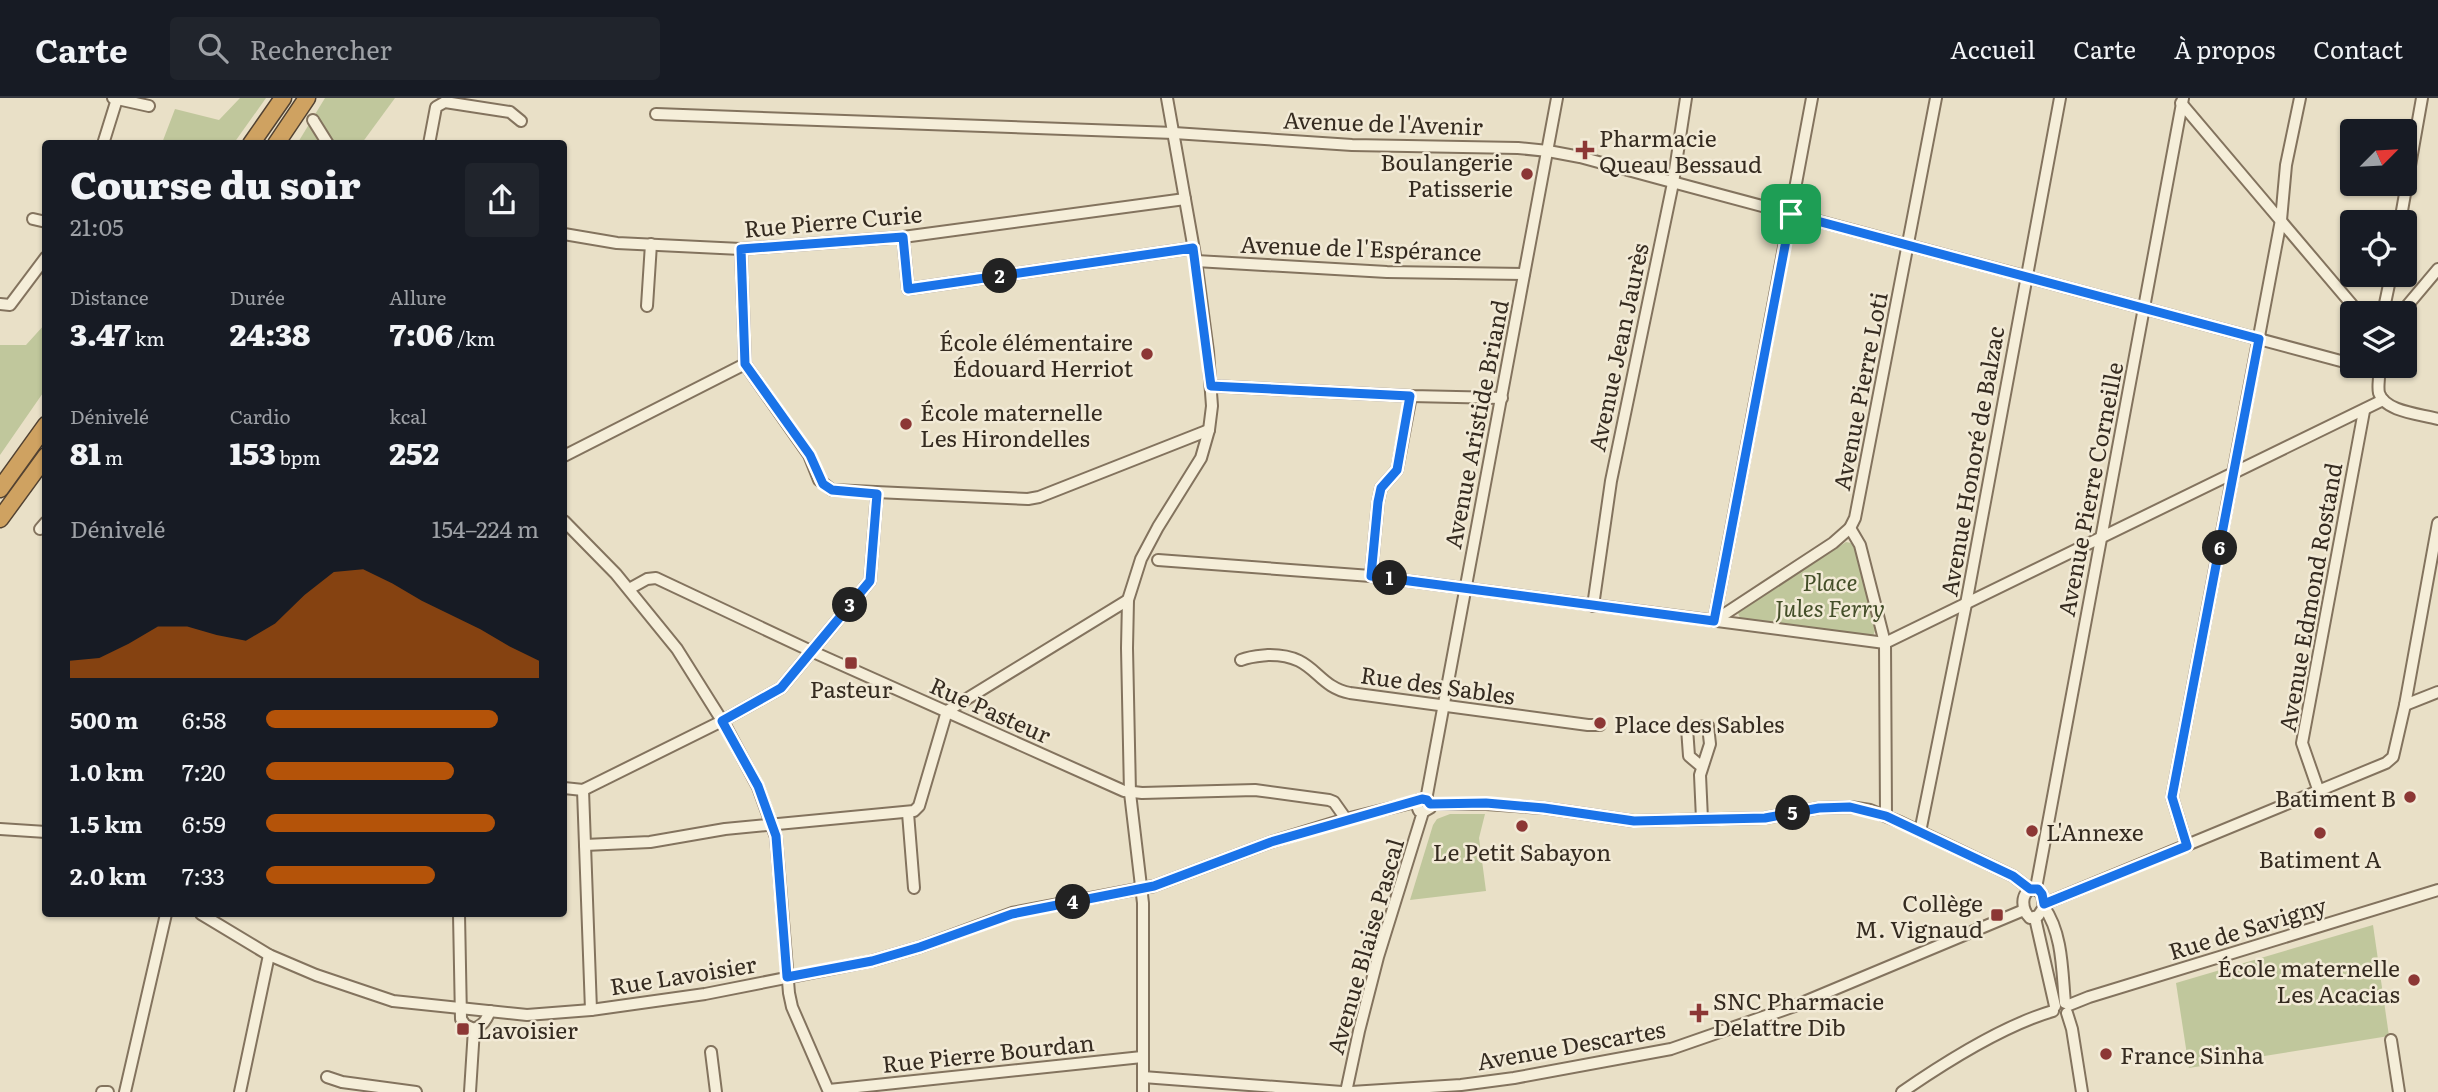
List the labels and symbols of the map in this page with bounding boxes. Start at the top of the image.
street label: Avenue de l'Avenir [1282,102,1484,142]
north arrow [2340,119,2417,196]
place label: Pharmacie Queau Bessaud [1599,120,1762,180]
marker: Pharmacie Queau Bessaud [1577,142,1593,158]
place label: Boulangerie Patisserie [1380,144,1513,204]
marker: Boulangerie Patisserie [1519,166,1535,182]
pin [1761,184,1821,244]
street label: Rue Pierre Curie [742,195,924,245]
street label: Avenue de l'Espérance [1240,226,1482,268]
street label: Avenue Jean Jaurès [1578,240,1656,454]
pin: 2 [982,258,1018,294]
street label: Avenue Pierre Loti [1823,289,1895,493]
street label: Avenue Aristide Briand [1434,297,1516,551]
street label: Avenue Honoré de Balzac [1930,323,2012,599]
place label: École élémentaire Édouard Herriot [939,324,1134,384]
marker: École élémentaire Édouard Herriot [1139,346,1155,362]
street label: Avenue Pierre Corneille [2048,359,2130,619]
place label: École maternelle Les Hirondelles [920,394,1103,454]
marker: École maternelle Les Hirondelles [898,416,914,432]
street label: Avenue Edmond Rostand [2269,460,2349,734]
pin: 6 [2202,531,2238,566]
pin: 1 [1372,560,1408,596]
park label: Place Jules Ferry [1775,564,1885,624]
pin: 3 [832,588,868,622]
marker: Pasteur [843,655,859,671]
street label: Rue des Sables [1359,656,1517,712]
street label: Rue Pasteur [925,667,1057,751]
place label: Pasteur [810,671,892,705]
place label: Place des Sables [1614,706,1784,740]
marker: Place des Sables [1592,715,1608,731]
place label: Batiment B [2275,780,2396,814]
marker: Batiment B [2402,789,2418,805]
pin: 5 [1776,796,1811,830]
place label: L'Annexe [2046,814,2144,848]
marker: Le Petit Sabayon [1514,818,1530,834]
marker: L'Annexe [2024,823,2040,839]
marker: Batiment A [2312,825,2328,841]
street label: Avenue Blaise Pascal [1317,834,1411,1058]
place label: Le Petit Sabayon [1433,834,1611,868]
place label: Batiment A [2258,841,2382,875]
pin: 4 [1056,884,1090,920]
place label: Collège M. Vignaud [1855,885,1983,945]
street label: Rue de Savigny [2164,887,2331,967]
marker: Collège M. Vignaud [1989,907,2005,923]
street label: Rue Lavoisier [607,946,759,1002]
place label: École maternelle Les Acacias [2217,950,2400,1010]
marker: École maternelle Les Acacias [2406,972,2422,988]
place label: SNC Pharmacie Delattre Dib [1713,983,1884,1043]
marker: SNC Pharmacie Delattre Dib [1691,1005,1707,1021]
street label: Avenue Descartes [1474,1011,1668,1077]
place label: Lavoisier [477,1012,578,1046]
marker: Lavoisier [455,1021,471,1037]
street label: Rue Pierre Bourdan [880,1024,1096,1080]
place label: France Sinha [2120,1037,2265,1071]
marker: France Sinha [2098,1046,2114,1062]

